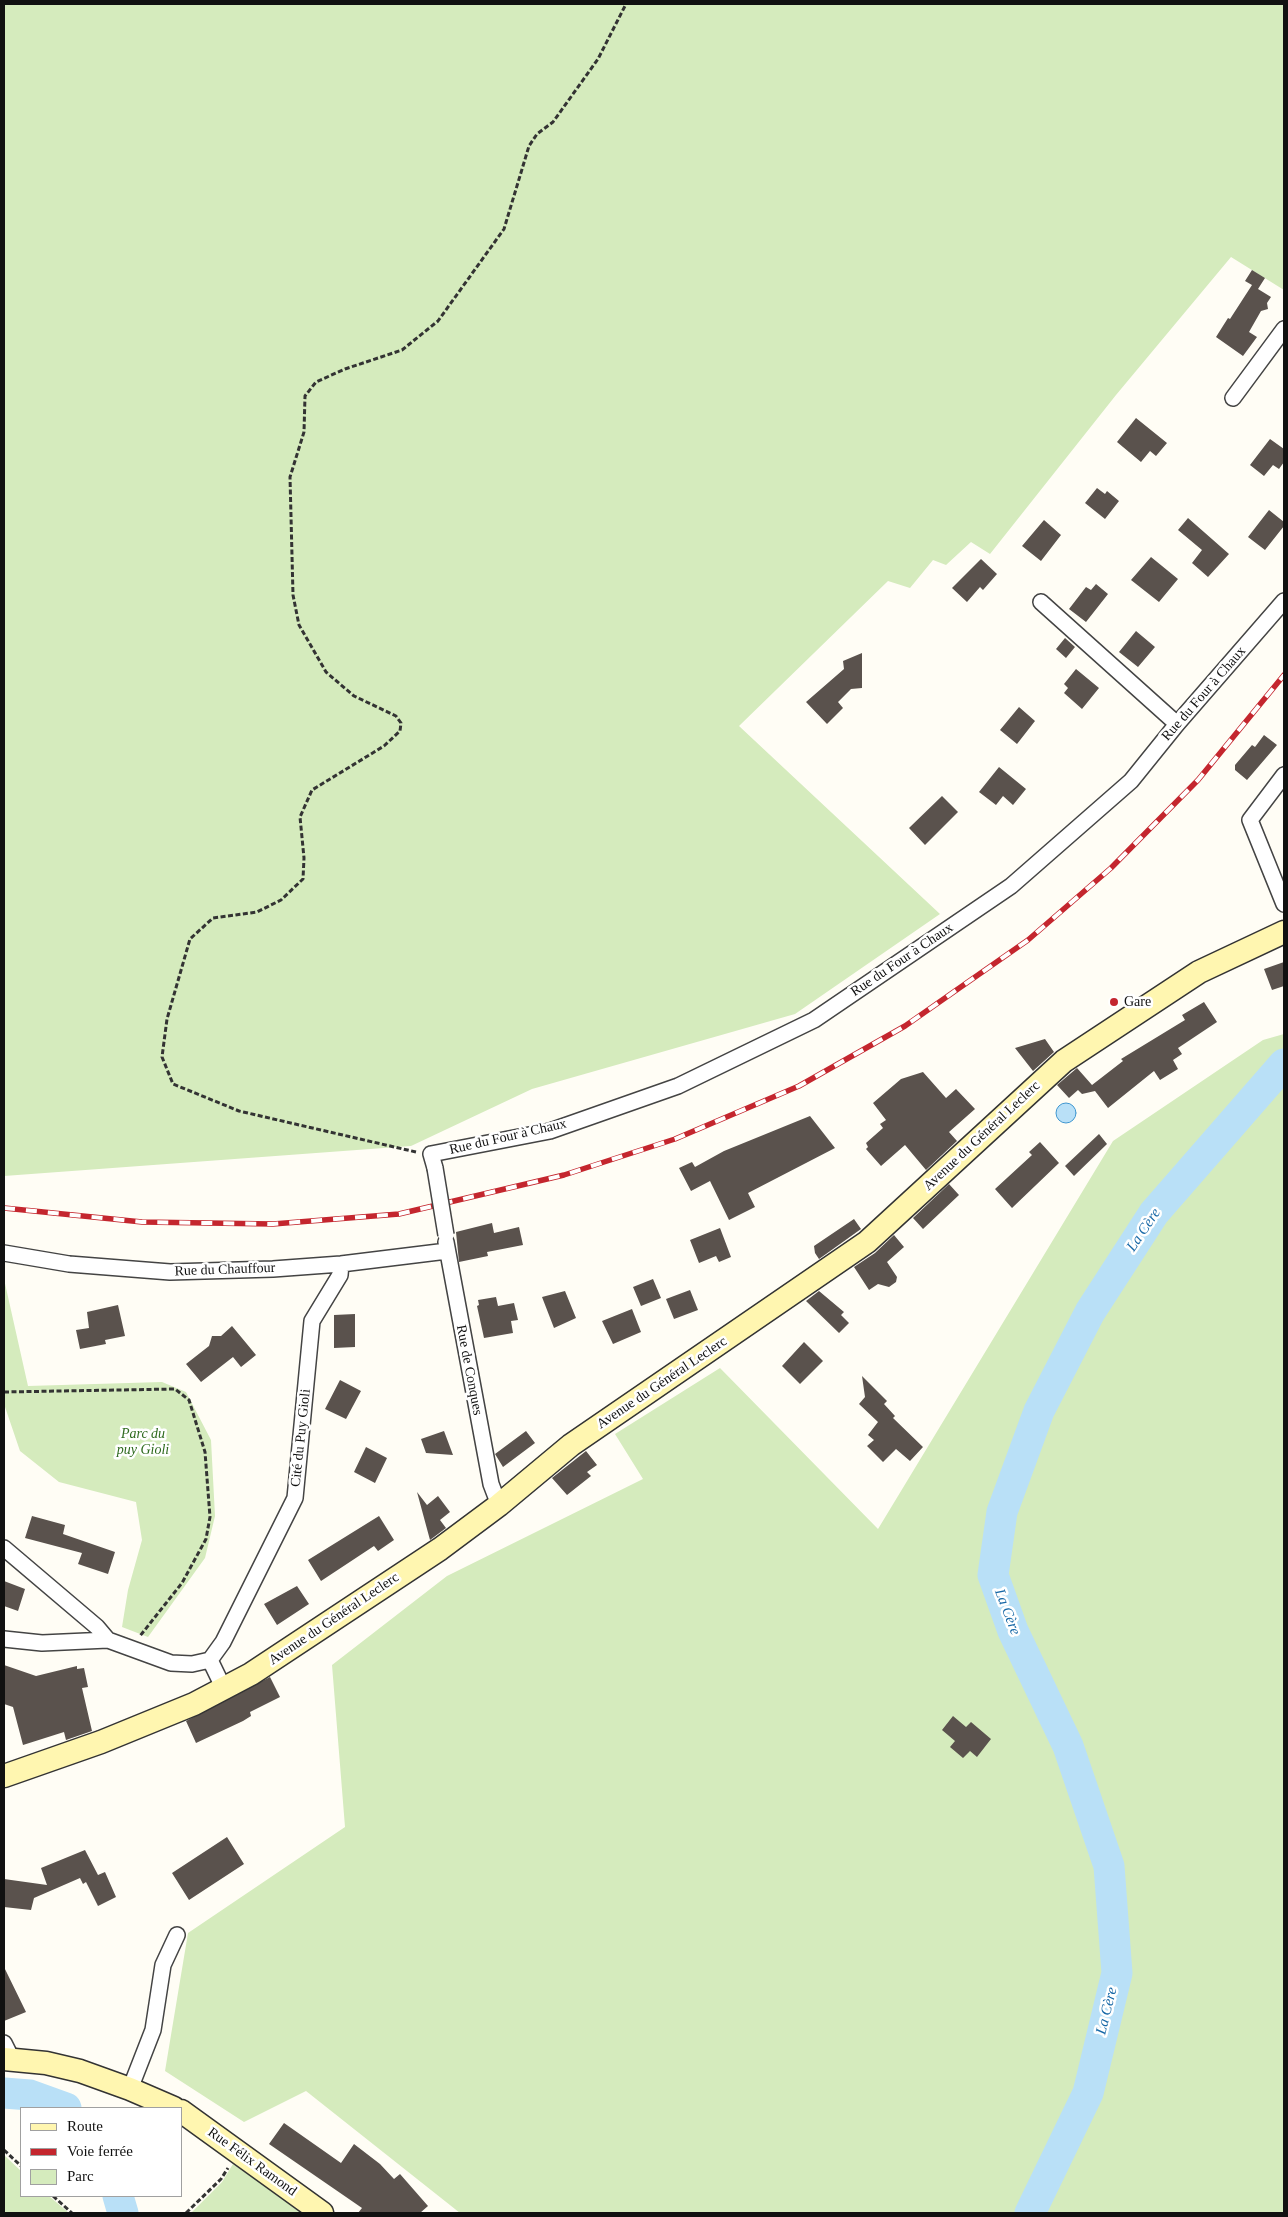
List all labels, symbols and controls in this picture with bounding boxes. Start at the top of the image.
street label: Rue du Four à Chaux [1158,643,1250,745]
street label: Rue du Four à Chaux [848,920,956,1000]
place label: Gare [1124,994,1151,1010]
marker: Gare [1108,996,1120,1008]
street label: Avenue du Général Leclerc [920,1078,1044,1194]
street label: Rue du Four à Chaux [448,1115,568,1159]
water label: La Cère [1123,1205,1165,1255]
street label: Rue du Chauffour [174,1260,276,1280]
street label: Rue de Conques [452,1323,486,1417]
street label: Avenue du Général Leclerc [594,1333,730,1433]
street label: Cité du Puy Gioli [288,1388,314,1488]
park label: Parc du puy Gioli [117,1426,169,1458]
street label: Avenue du Général Leclerc [266,1569,402,1669]
water label: La Cère [990,1586,1024,1638]
water label: La Cère [1092,1985,1122,2037]
legend [20,2107,182,2197]
text: Route [67,2118,103,2134]
street label: Rue Félix Ramond [204,2124,300,2200]
text: Voie ferrée [67,2143,133,2159]
text: Parc [67,2168,94,2184]

